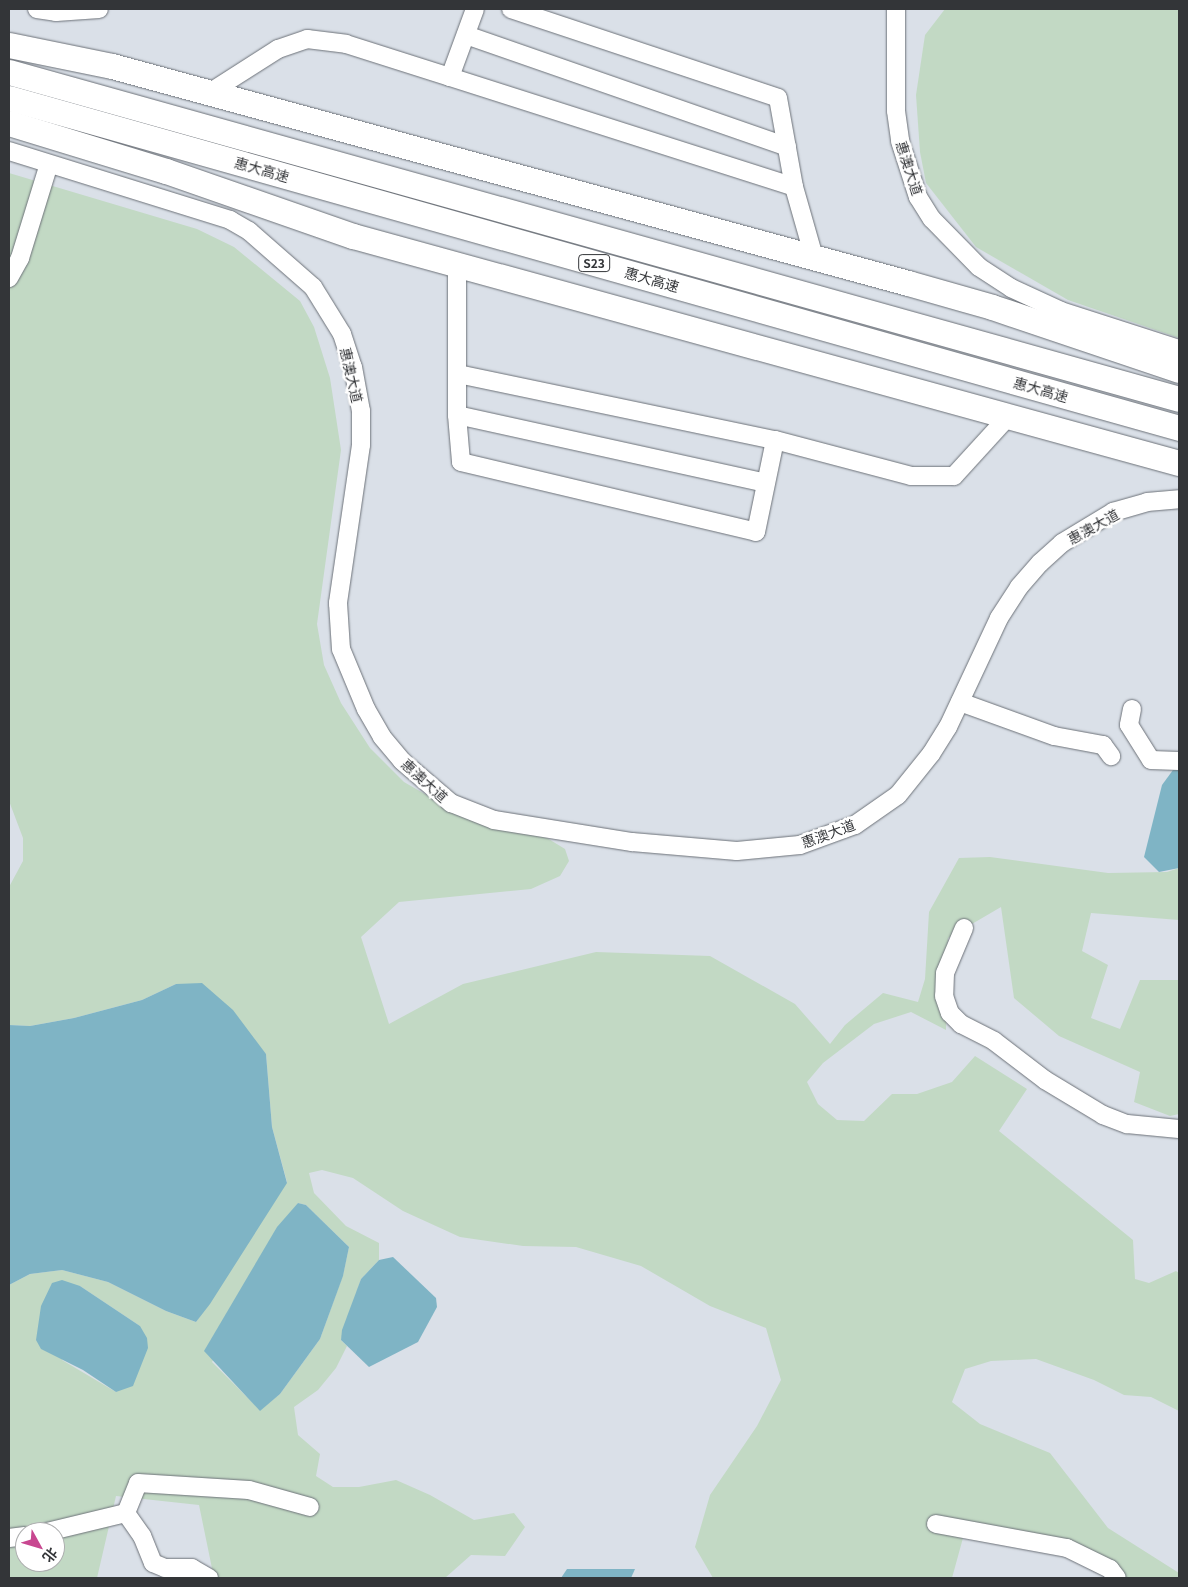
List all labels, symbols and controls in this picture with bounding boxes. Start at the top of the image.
street label: 惠澳大道 [893,139,927,197]
street label: 惠大高速 [233,153,291,185]
road number: S23 [578,254,610,272]
street label: 惠大高速 [623,263,681,295]
street label: 惠澳大道 [338,346,366,404]
street label: 惠大高速 [1012,373,1070,405]
street label: 惠澳大道 [1064,505,1122,547]
street label: 惠澳大道 [399,755,451,805]
street label: 惠澳大道 [799,816,857,850]
north arrow [15,1522,65,1572]
text: 北 [39,1544,63,1568]

